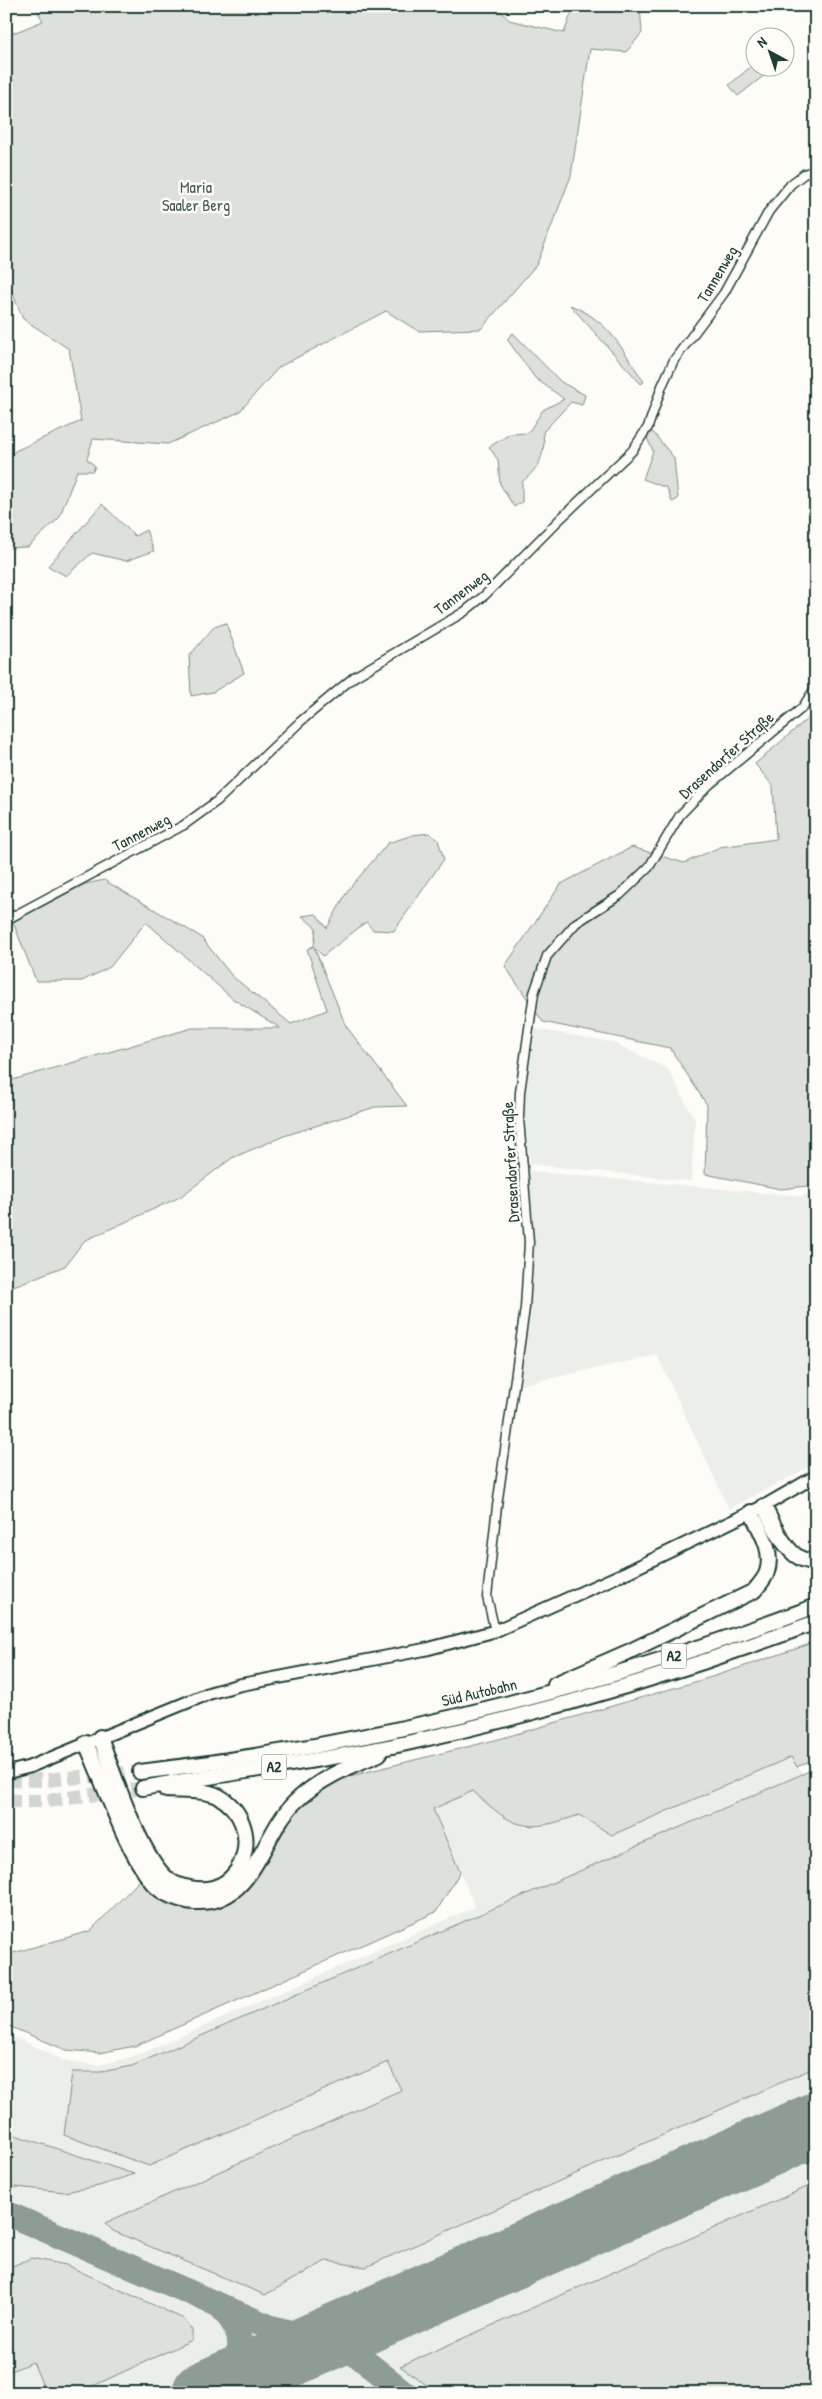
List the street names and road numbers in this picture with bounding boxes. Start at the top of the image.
street label: Tannenweg [691,241,743,307]
street label: Tannenweg [429,564,493,620]
street label: Drasendorfer Straße [674,706,779,804]
street label: Tannenweg [108,808,174,856]
street label: Drasendorfer Straße [496,1101,524,1223]
road number: A2 [662,1644,686,1668]
street label: Süd Autobahn [439,1673,519,1711]
road number: A2 [262,1754,286,1780]

